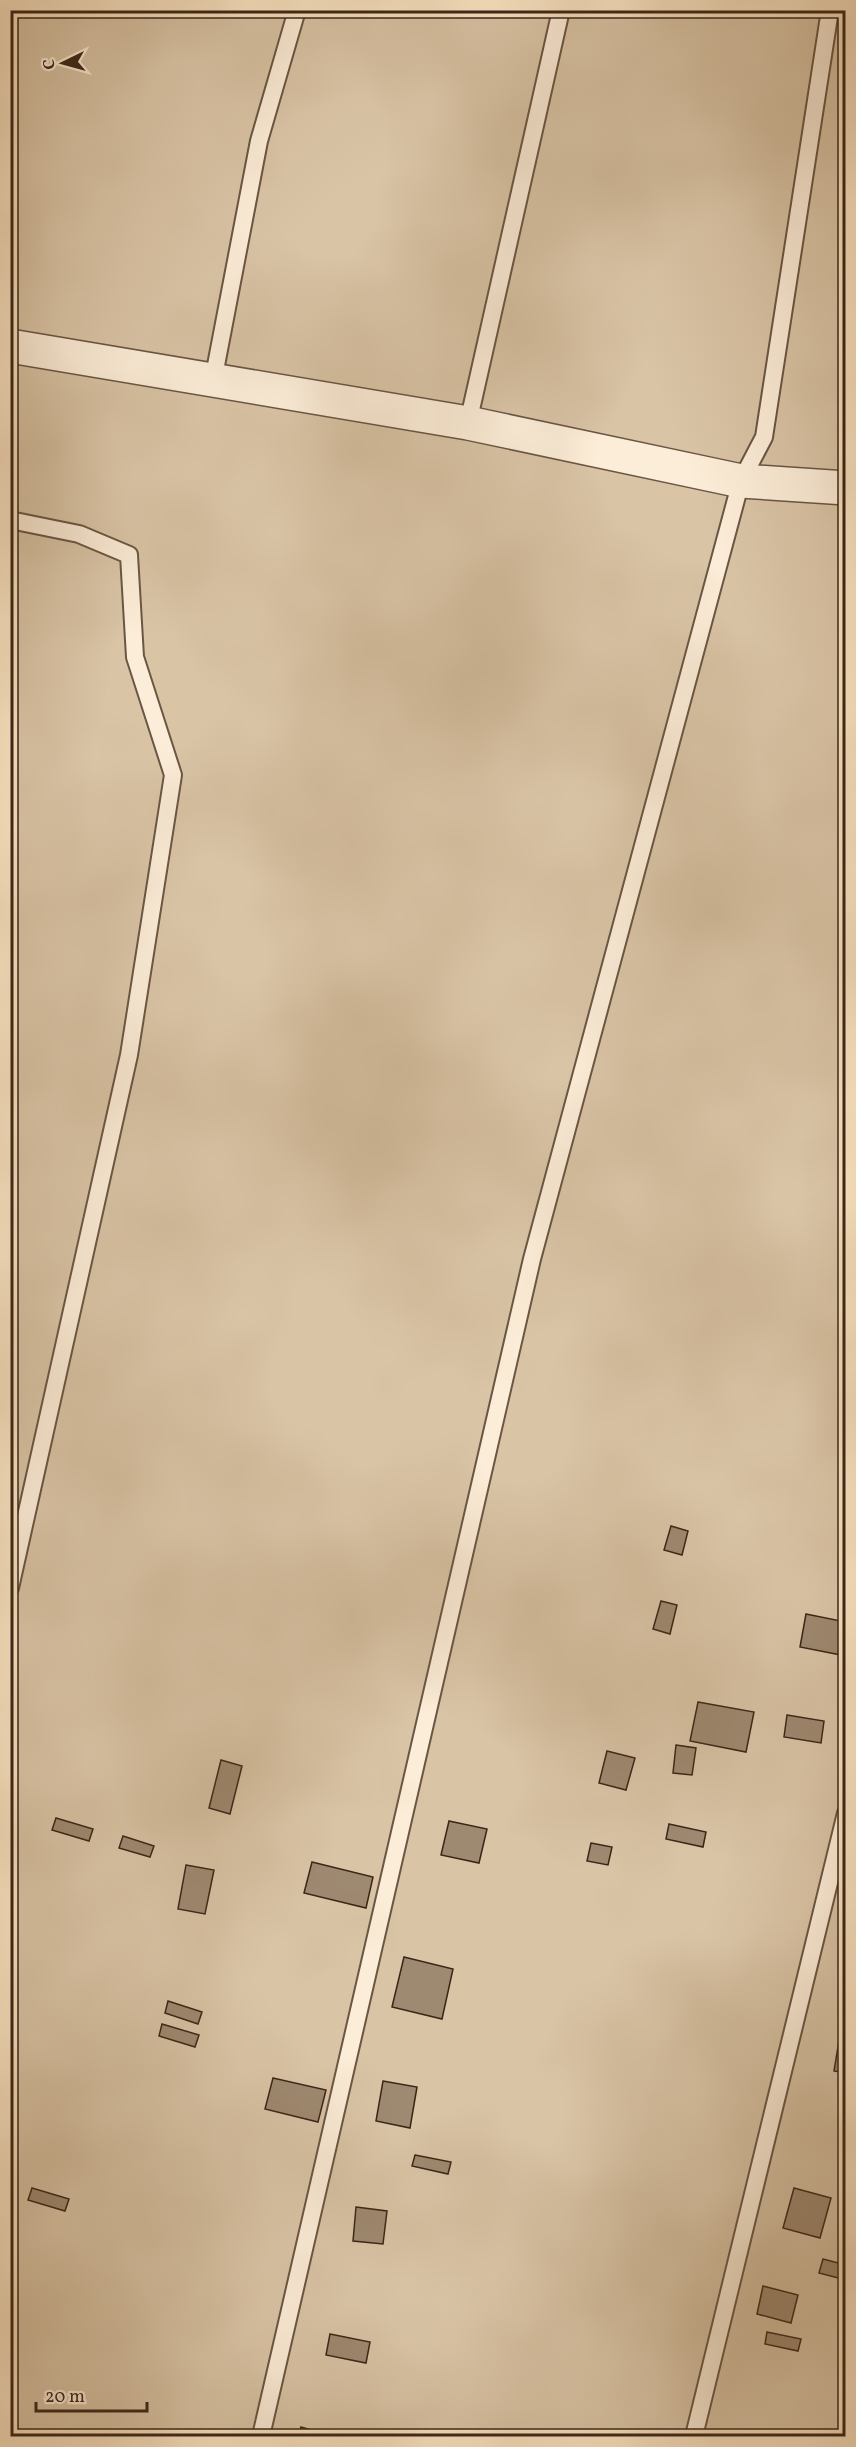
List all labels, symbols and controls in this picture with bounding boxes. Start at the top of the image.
north arrow [33,33,93,93]
text: С [39,58,61,70]
scale bar [36,2375,147,2413]
text: 20 m [45,2385,85,2410]

